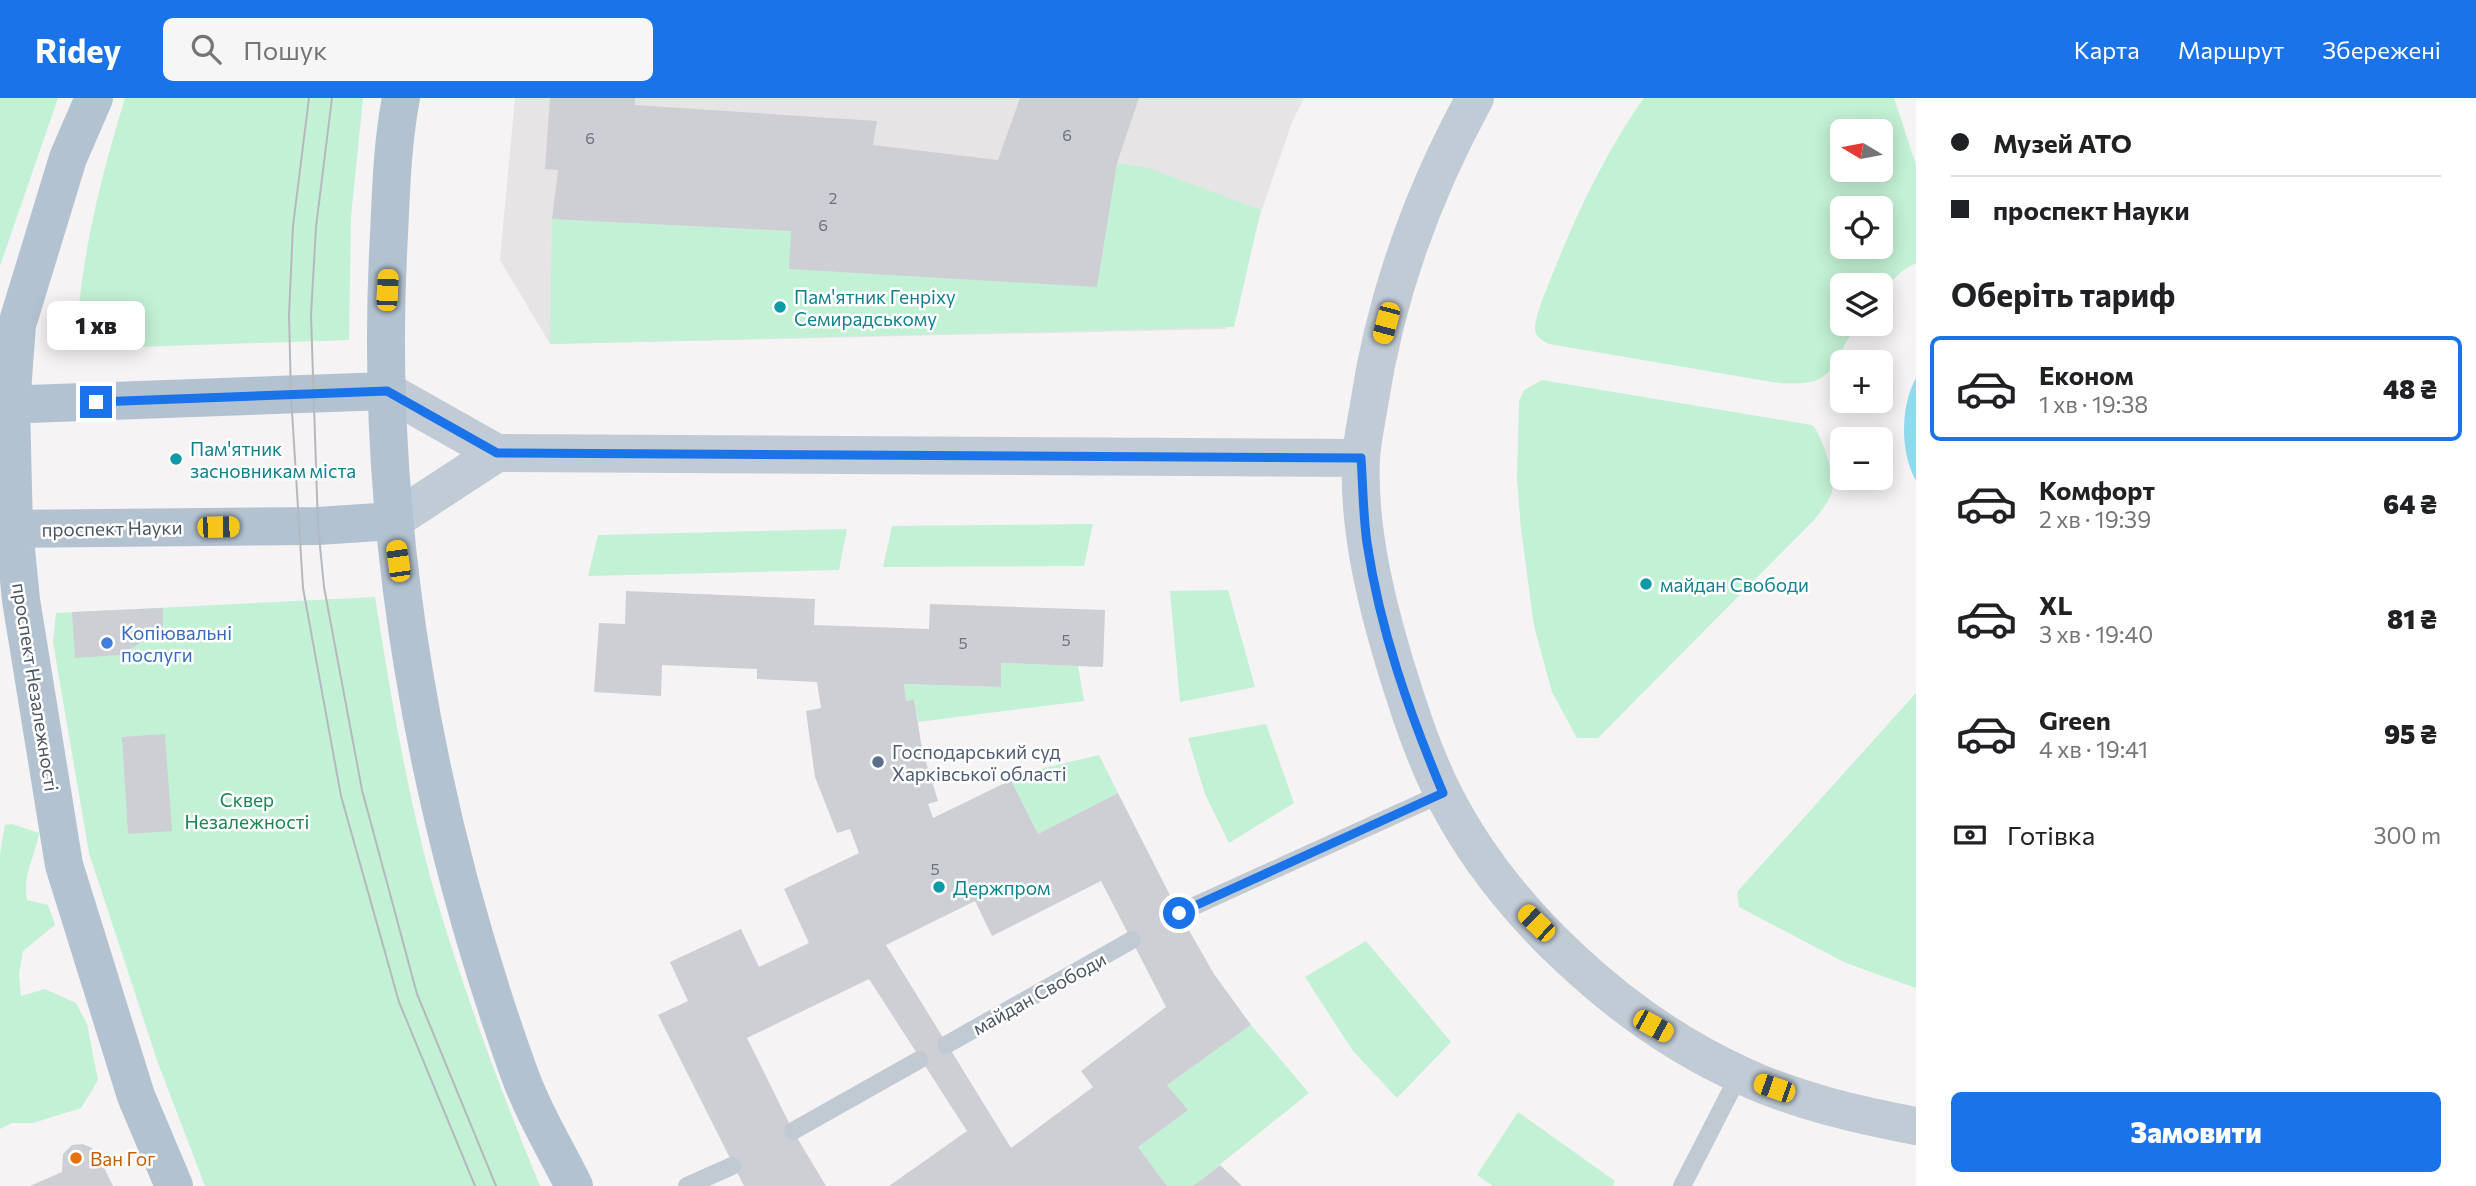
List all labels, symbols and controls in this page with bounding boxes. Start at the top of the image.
search box [163,18,653,81]
text: Ridey [35,29,121,70]
icon: search [187,30,225,68]
text: Пошук [243,34,327,65]
text: Карта [2074,35,2140,64]
text: Маршрут [2178,35,2284,64]
text: Збережені [2322,35,2441,64]
north arrow [1830,119,1894,182]
map controls [1830,119,1893,490]
house number: 6 [1062,125,1072,144]
text: Музей АТО [1993,127,2132,158]
house number: 6 [585,128,595,147]
house number: 2 [829,188,838,207]
text: проспект Науки [1993,194,2190,225]
button: locate [1830,196,1893,259]
house number: 6 [818,215,828,234]
car [376,268,399,312]
button: layers [1830,273,1893,336]
text: Оберіть тариф [1951,274,2175,314]
place label: Пам'ятник Генріху Семирадському [794,285,956,330]
marker: Пам'ятник Генріху Семирадському [772,299,788,315]
callout: 1 хв [47,300,145,350]
car [1371,300,1402,346]
text: 1 хв [75,311,117,339]
button: + [1830,350,1893,413]
icon: car [1955,357,2018,420]
text: Економ [2039,359,2134,390]
text: 48 ₴ [2383,373,2437,404]
route end [80,386,112,418]
text: 1 хв · 19:38 [2039,390,2148,418]
button: − [1830,427,1893,490]
place label: Пам'ятник засновникам міста [190,437,356,482]
marker: Пам'ятник засновникам міста [168,451,184,467]
icon: car [1955,472,2018,535]
text: Комфорт [2039,474,2155,505]
text: 64 ₴ [2383,488,2437,519]
text: 2 хв · 19:39 [2039,505,2151,533]
street label: проспект Науки [41,515,183,541]
car [197,516,240,538]
car [385,539,412,583]
place label: майдан Свободи [1660,573,1809,596]
marker: майдан Свободи [1638,576,1654,592]
street label: проспект Незалежності [8,581,64,793]
icon: car [1955,587,2018,650]
text: XL [2039,589,2073,620]
text: 81 ₴ [2387,603,2437,634]
text: 3 хв · 19:40 [2039,620,2153,648]
place label: Копіювальні послуги [121,621,232,666]
house number: 5 [1061,630,1071,649]
house number: 5 [958,633,968,652]
marker: Копіювальні послуги [99,635,115,651]
icon: car [1955,702,2018,765]
text: Green [2039,704,2111,735]
text: 95 ₴ [2384,718,2437,749]
text: 4 хв · 19:41 [2039,735,2148,763]
place label: Господарський суд Харківської області [892,740,1067,785]
marker: Господарський суд Харківської області [870,754,886,770]
park label: Сквер Незалежності [185,788,309,833]
icon: cash [1951,816,1989,854]
text: Готівка [2007,819,2095,850]
text: 300 m [2373,821,2441,849]
house number: 5 [930,859,940,878]
place label: Держпром [953,876,1050,899]
marker: Держпром [931,879,947,895]
route start [1163,897,1195,929]
car [1514,901,1559,945]
street label: майдан Свободи [968,947,1110,1039]
car [1630,1007,1677,1045]
car [1751,1071,1798,1105]
button: Замовити [1951,1092,2441,1172]
place label: Ван Гог [90,1147,156,1170]
marker: Ван Гог [68,1150,84,1166]

